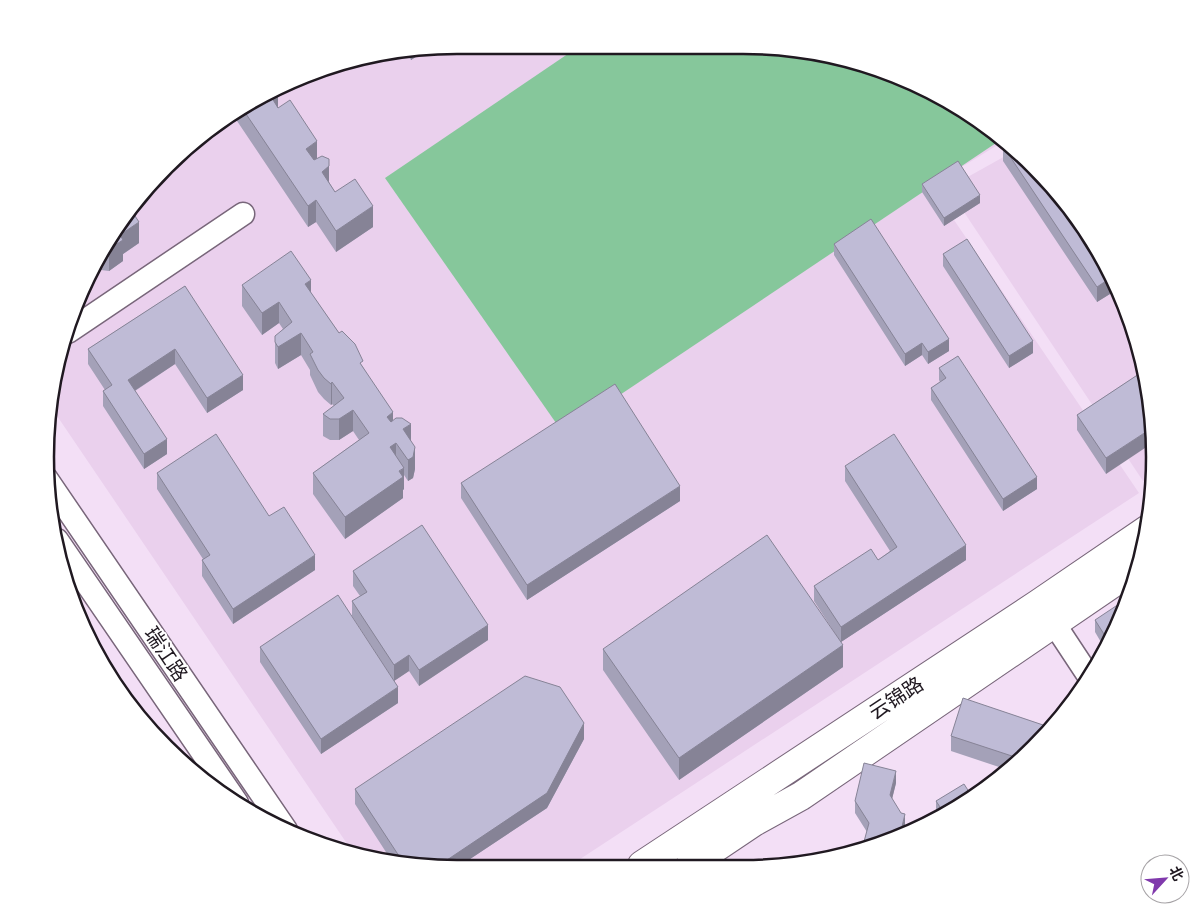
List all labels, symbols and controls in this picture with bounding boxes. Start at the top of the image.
street label: 瑞江路 [140,624,191,685]
street label: 云锦路 [865,673,927,724]
north arrow [1140,854,1190,904]
text: 北 [1166,864,1186,883]

